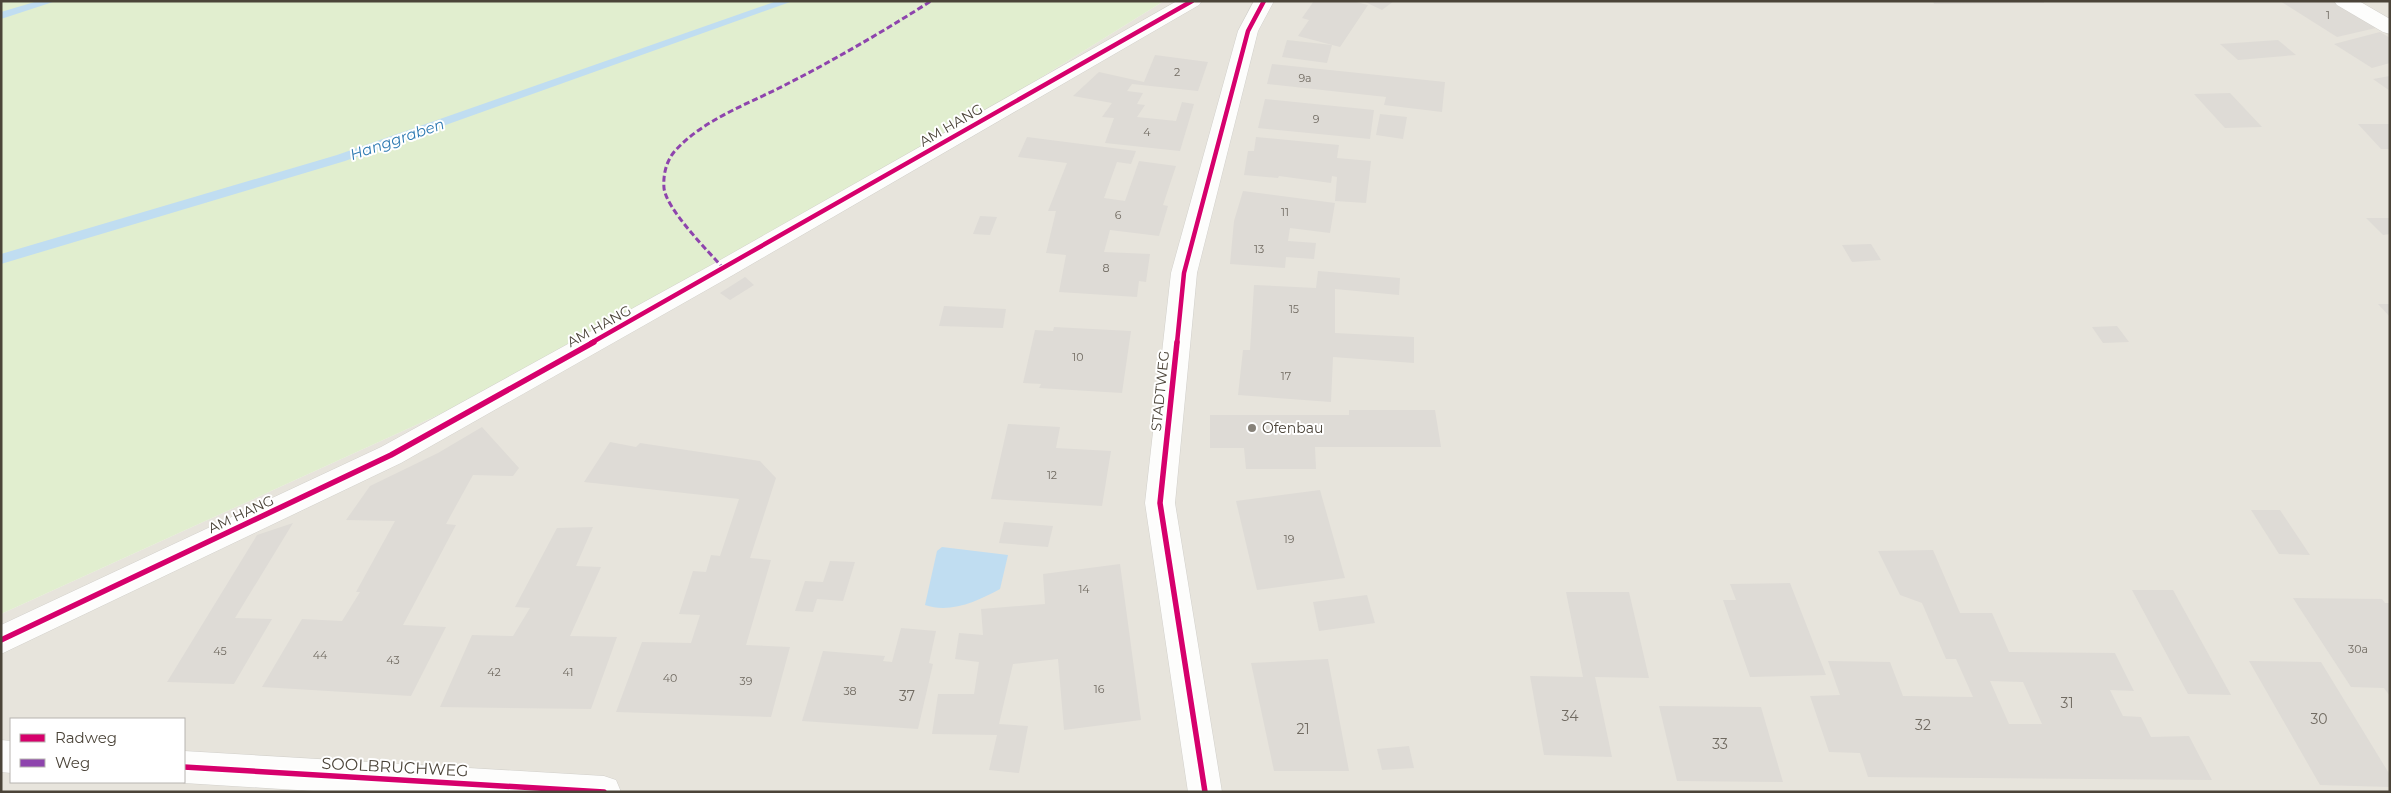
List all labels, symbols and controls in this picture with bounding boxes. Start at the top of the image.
house number: 1 [2326,8,2330,22]
house number: 2 [1174,65,1180,79]
house number: 9a [1298,71,1312,85]
street label: AM HANG [916,100,986,150]
house number: 9 [1313,112,1320,126]
water label: Hanggraben [347,114,447,164]
house number: 4 [1143,125,1151,139]
house number: 11 [1281,205,1289,219]
house number: 6 [1115,208,1122,222]
house number: 13 [1254,242,1264,256]
house number: 8 [1102,261,1110,275]
street label: AM HANG [564,301,634,351]
house number: 15 [1289,302,1299,316]
house number: 10 [1072,350,1084,364]
street label: STADTWEG [1147,350,1173,432]
house number: 17 [1281,369,1291,383]
place label: Ofenbau [1262,419,1323,437]
marker: Ofenbau [1246,422,1258,434]
house number: 12 [1047,468,1057,482]
street label: AM HANG [205,491,277,537]
house number: 19 [1284,532,1295,546]
house number: 14 [1078,582,1090,596]
house number: 30a [2348,642,2368,656]
house number: 45 [213,644,227,658]
house number: 44 [313,648,328,662]
house number: 43 [386,653,400,667]
house number: 42 [487,665,501,679]
house number: 41 [563,665,573,679]
house number: 40 [663,671,677,685]
house number: 39 [740,674,753,688]
house number: 16 [1094,682,1105,696]
house number: 38 [843,684,857,698]
house number: 37 [899,687,915,705]
house number: 31 [2061,694,2073,712]
house number: 34 [1561,707,1579,725]
house number: 30 [2310,710,2328,728]
house number: 32 [1915,716,1931,734]
legend [10,718,185,783]
house number: 21 [1296,720,1310,738]
text: Radweg [55,728,117,747]
house number: 33 [1712,735,1728,753]
text: Weg [55,753,90,772]
street label: SOOLBRUCHWEG [321,754,469,780]

